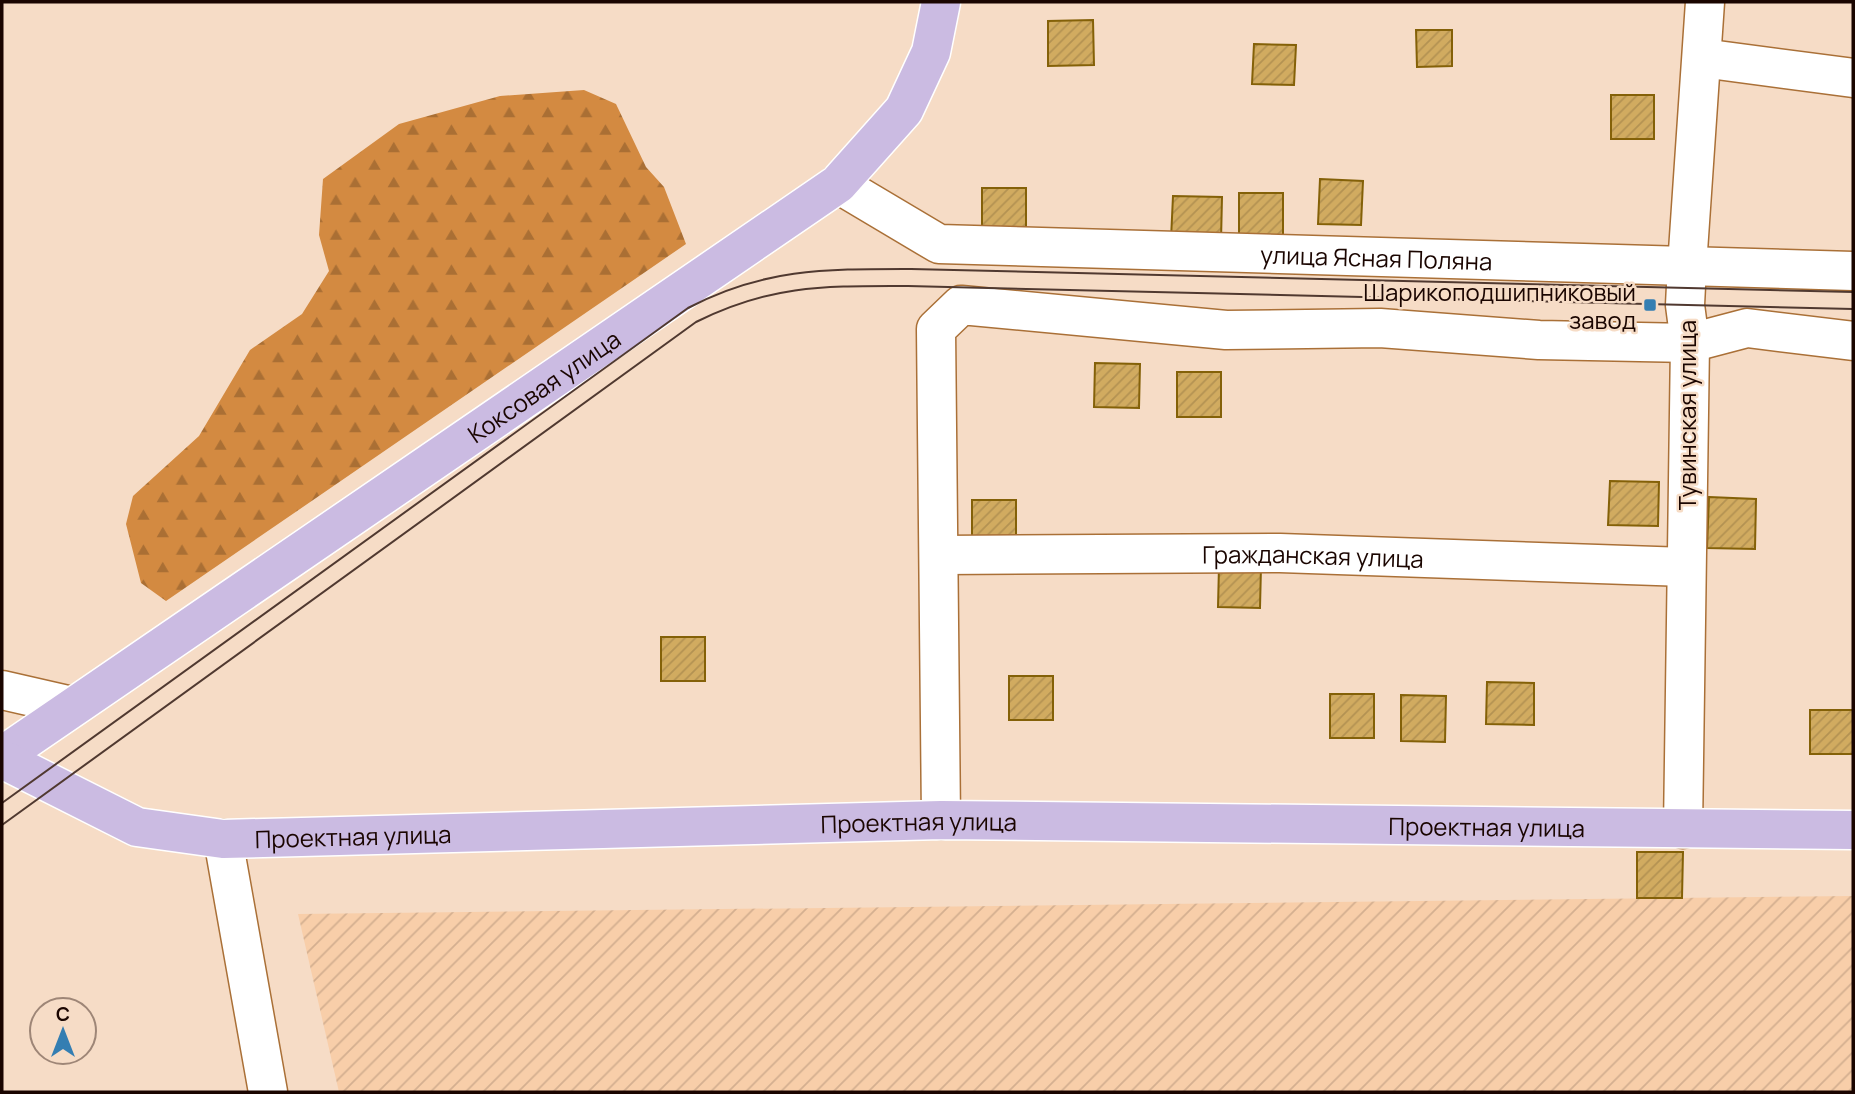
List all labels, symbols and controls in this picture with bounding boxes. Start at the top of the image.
street label: улица Ясная Поляна [1260,237,1493,277]
place label: Шарикоподшипниковый завод [1363,275,1636,336]
marker: Шарикоподшипниковый завод [1642,297,1658,313]
street label: Тувинская улица [1670,320,1703,510]
street label: Коксовая улица [460,322,626,450]
street label: Гражданская улица [1202,536,1424,574]
street label: Проектная улица [820,803,1017,840]
street label: Проектная улица [1388,808,1585,844]
street label: Проектная улица [254,816,452,855]
north arrow [28,996,98,1066]
text: С [56,1001,70,1027]

